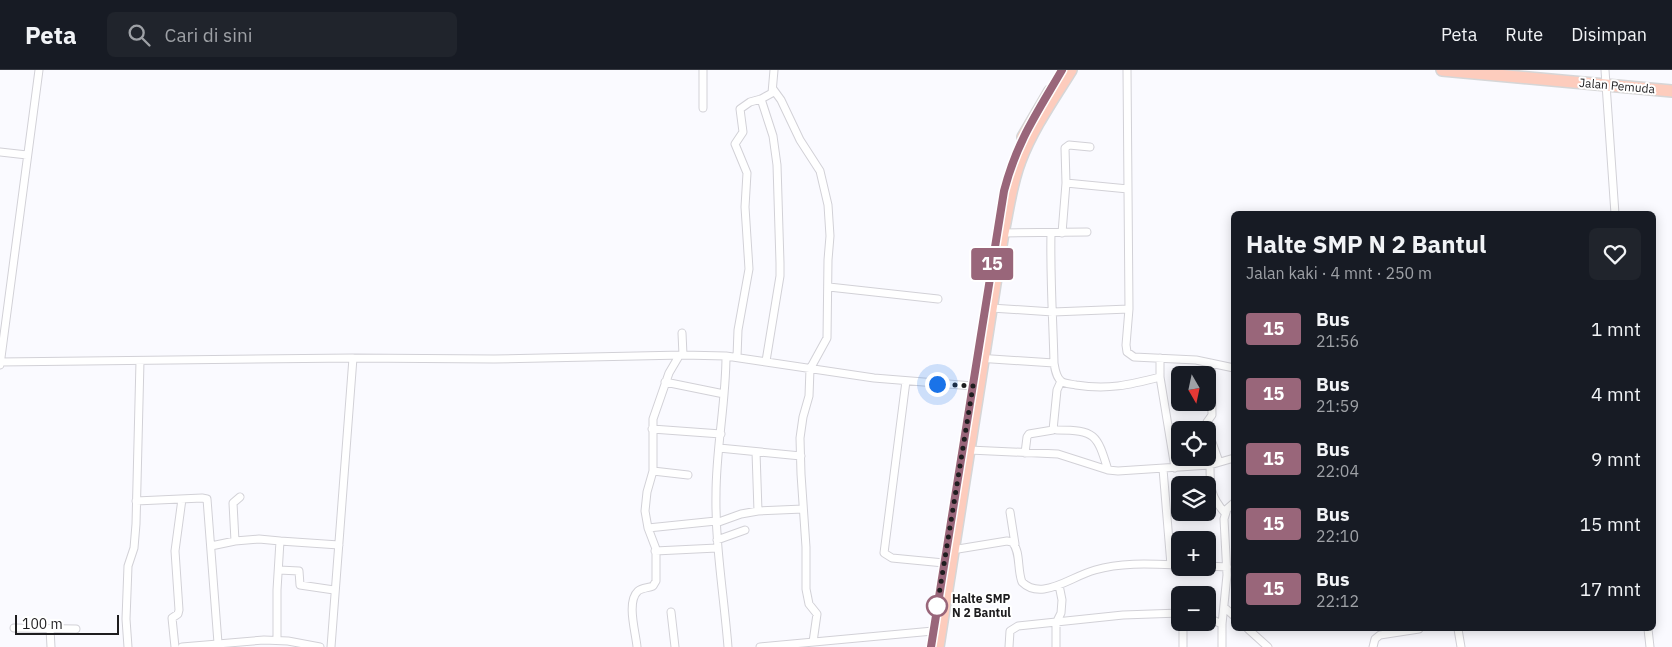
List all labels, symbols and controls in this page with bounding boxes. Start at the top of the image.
search box [107,12,457,57]
text: Peta [25,19,77,51]
icon: search [125,21,153,49]
text: Cari di sini [165,23,253,47]
text: Peta [1441,23,1477,46]
text: Rute [1505,23,1543,46]
text: Disimpan [1571,23,1647,46]
street label: Jalan Pemuda [1578,75,1656,96]
text: Halte SMP N 2 Bantul [1246,228,1486,260]
button: heart [1589,228,1641,280]
line badge: 15 [970,248,1014,280]
text: 15 [981,252,1003,275]
text: Jalan kaki · 4 mnt · 250 m [1246,263,1432,283]
text: Bus [1316,307,1350,331]
text: 15 [1263,317,1284,340]
text: 1 mnt [1591,317,1641,341]
text: 21:56 [1316,331,1359,351]
north arrow [1171,366,1216,411]
map controls [1171,366,1216,631]
your location [925,372,950,397]
text: Bus [1316,372,1350,396]
text: 15 [1263,382,1284,405]
text: 4 mnt [1591,382,1641,406]
text: 21:59 [1316,396,1359,416]
button: locate [1171,421,1216,466]
text: Bus [1316,437,1350,461]
text: 15 [1263,447,1284,470]
text: 9 mnt [1591,447,1641,471]
text: 22:04 [1316,461,1359,481]
button: layers [1171,476,1216,521]
text: Bus [1316,502,1350,526]
text: 15 [1263,512,1284,535]
text: 15 mnt [1580,512,1641,536]
text: 22:10 [1316,526,1359,546]
button: + [1171,531,1216,576]
text: Bus [1316,567,1350,591]
text: 15 [1263,577,1284,600]
text: 17 mnt [1580,577,1641,601]
button: − [1171,586,1216,631]
place label: Halte SMP N 2 Bantul [952,591,1011,620]
text: 22:12 [1316,591,1359,611]
marker: Halte SMP N 2 Bantul [926,595,948,617]
scale bar [15,612,119,635]
text: 100 m [22,615,63,633]

